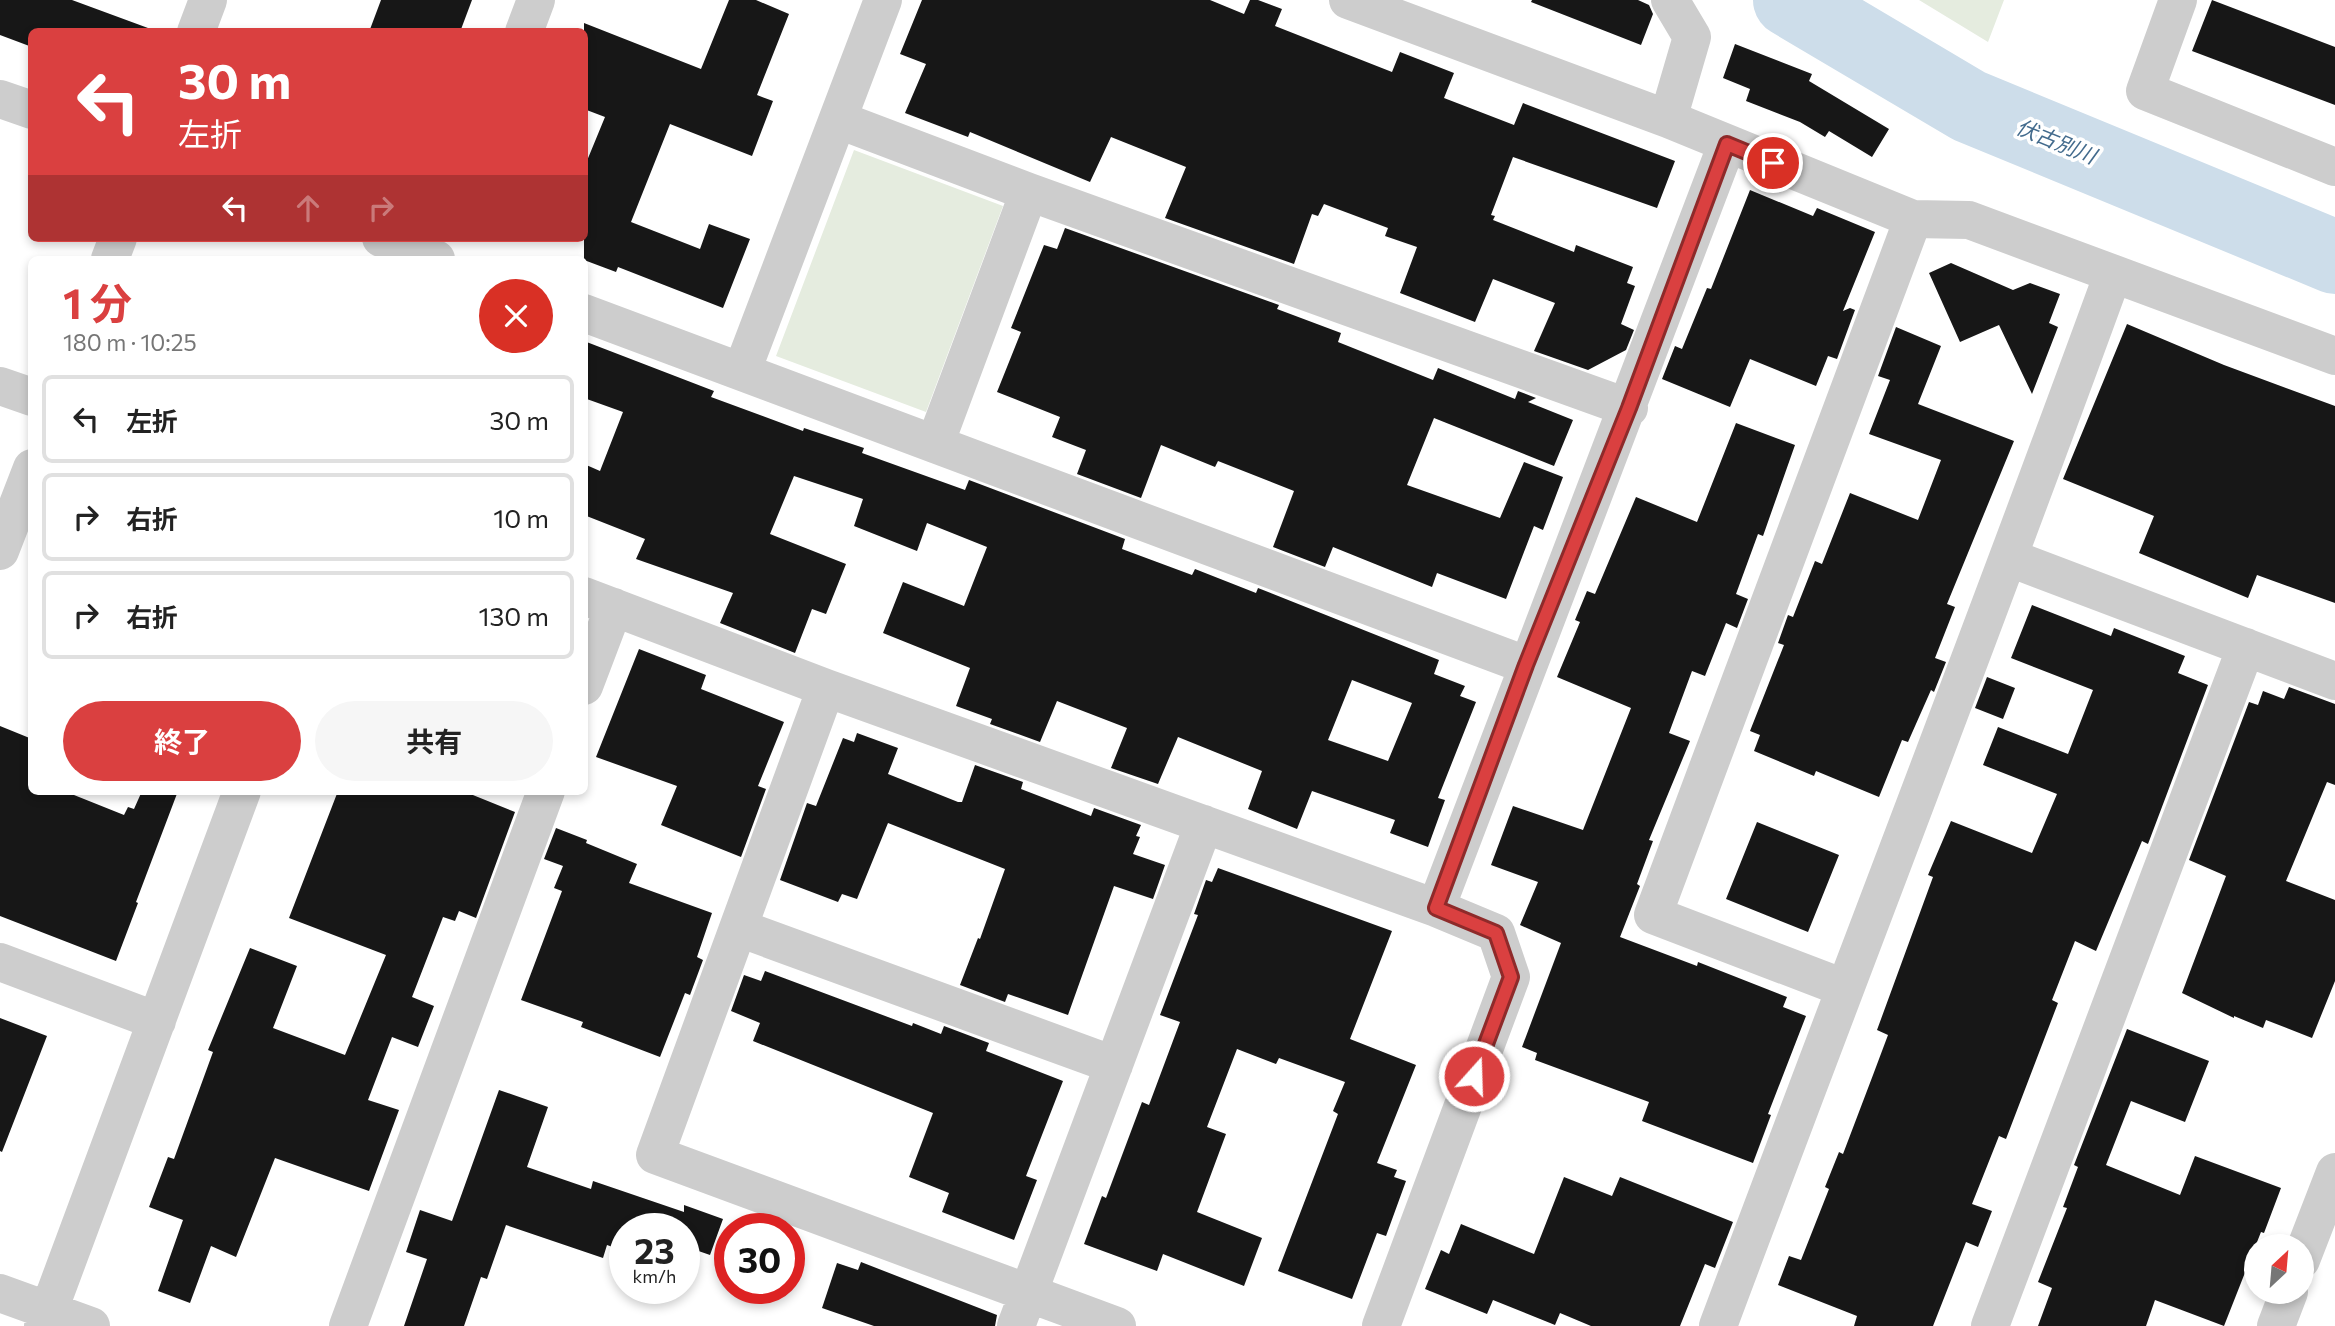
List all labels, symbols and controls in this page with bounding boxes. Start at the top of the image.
text: 30 m [178,49,291,109]
icon: left [63,56,154,147]
text: 左折 [178,113,242,153]
water label: 伏古別川 [2013,113,2102,169]
pin [1743,133,1803,193]
icon: arrive [1754,144,1792,182]
icon: left [216,189,254,227]
icon: ahead [289,189,327,227]
icon: right [362,189,400,227]
text: 1 分 [63,276,132,328]
button: close [479,279,553,353]
text: 180 m · 10:25 [63,328,197,356]
icon: left [67,400,105,438]
text: 30 m [490,404,549,435]
text: 左折 [126,405,178,436]
icon: right [67,498,105,536]
text: 10 m [493,502,549,533]
text: 右折 [126,503,178,534]
icon: right [67,596,105,634]
text: 130 m [478,600,549,631]
text: 右折 [126,601,178,632]
button: 終了 [63,701,301,781]
button: 共有 [315,701,553,781]
position arrow [1437,1039,1511,1113]
speed limit sign: 30 [714,1213,805,1304]
text: 23 [634,1228,675,1271]
north arrow [2244,1234,2314,1304]
map controls [2244,1234,2314,1304]
text: km/h [633,1265,676,1287]

